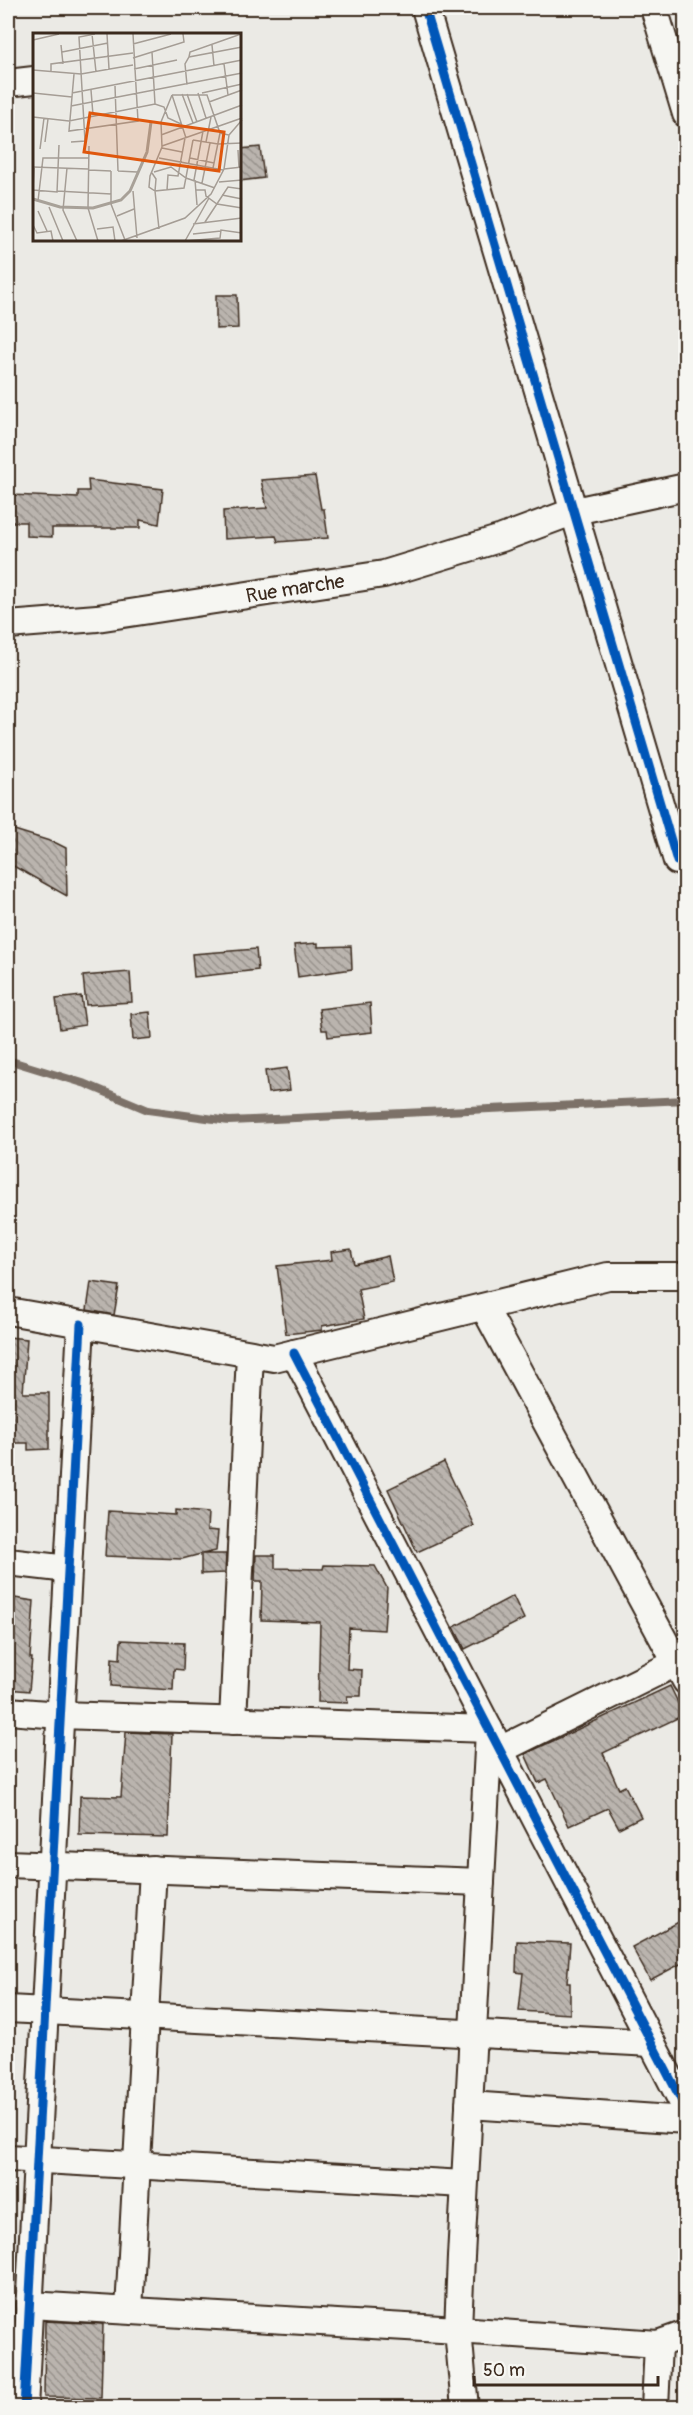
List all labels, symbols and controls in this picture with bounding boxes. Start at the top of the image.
inset map [33,33,242,242]
street label: Rue marche [244,568,346,609]
scale bar [474,2349,658,2387]
text: 50 m [483,2359,525,2382]

